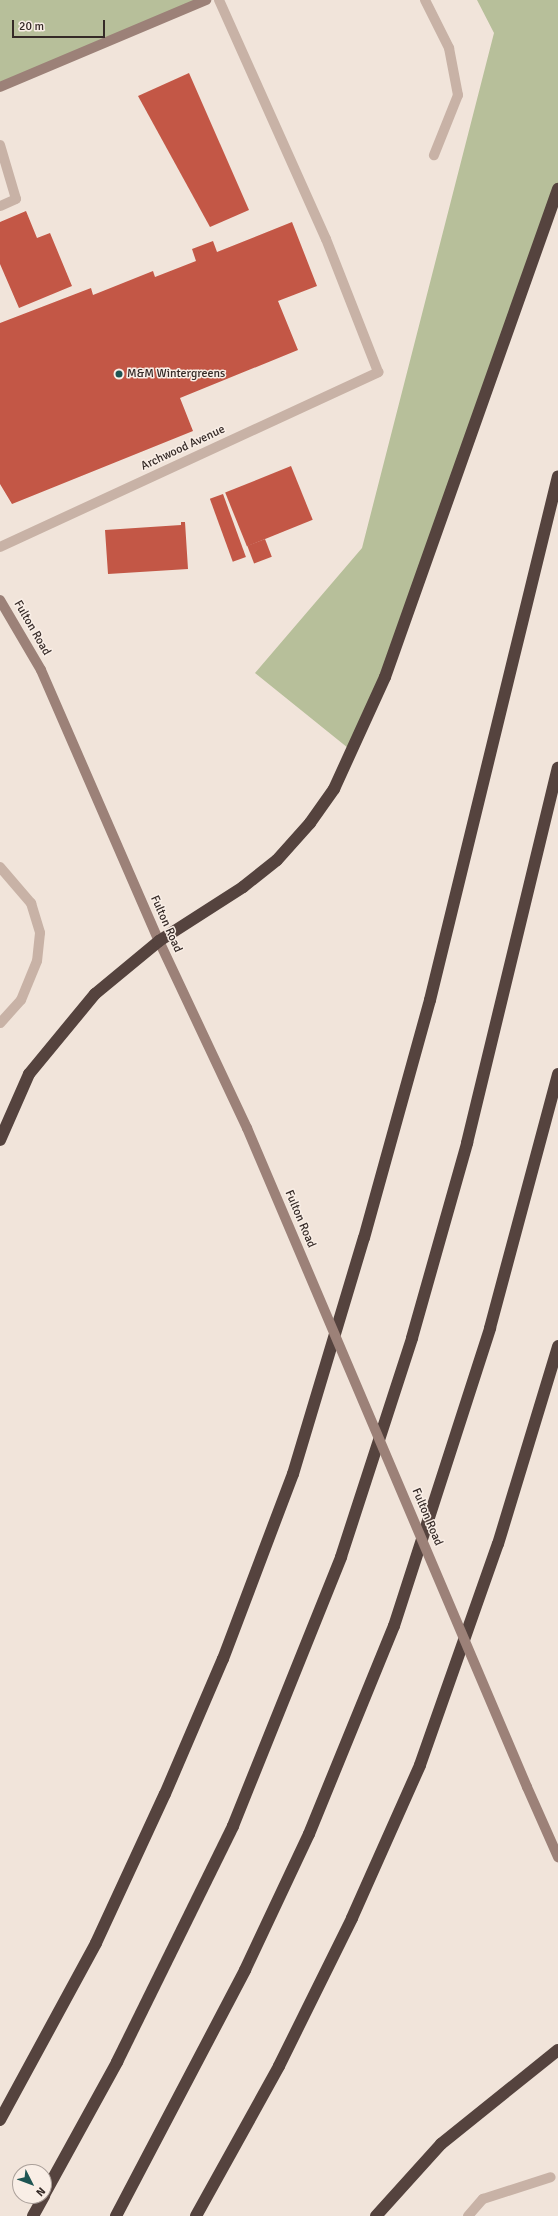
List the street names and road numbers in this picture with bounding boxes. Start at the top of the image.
street label: Archwood Avenue [139,422,227,474]
street label: Fulton Road [11,598,53,658]
street label: Fulton Road [147,893,185,955]
street label: Fulton Road [281,1188,319,1250]
street label: Fulton Road [408,1486,446,1548]

